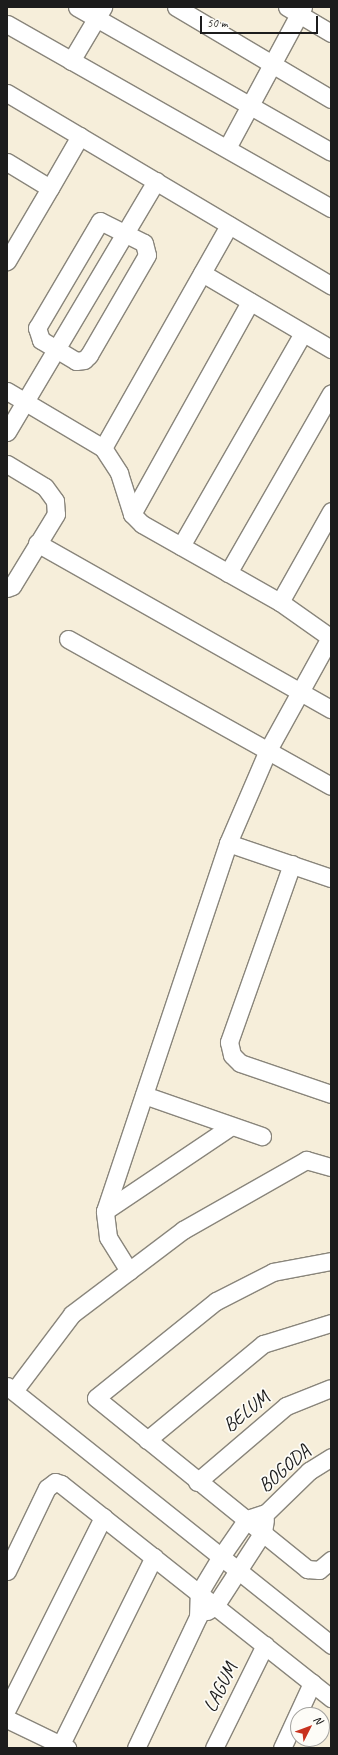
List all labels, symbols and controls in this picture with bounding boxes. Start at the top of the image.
scale bar [202,8,320,34]
text: 50 m [207,15,227,31]
street label: BELUM [218,1385,274,1437]
street label: BOGODA [253,1439,315,1497]
street label: LAGUM [198,1658,242,1716]
north arrow [290,1707,330,1747]
text: N [311,1712,326,1727]

